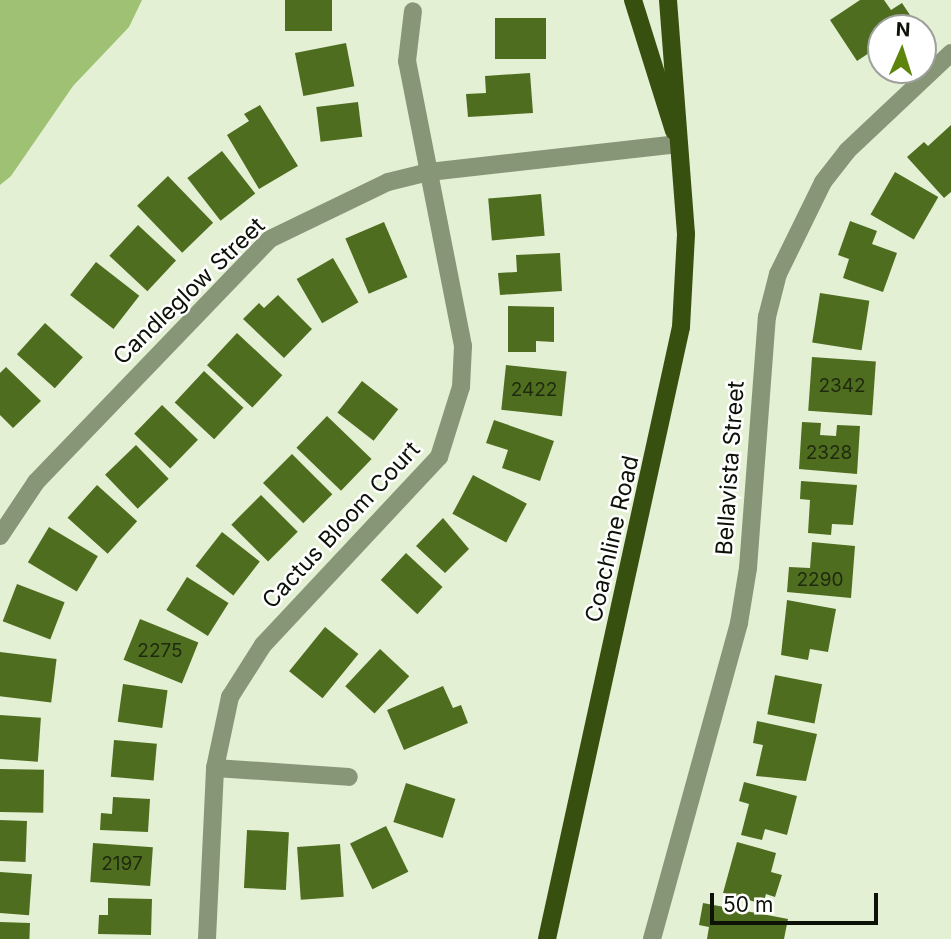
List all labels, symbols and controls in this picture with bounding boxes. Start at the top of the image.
north arrow [867,14,937,84]
text: N [895,18,911,41]
street label: Candleglow Street [108,212,270,370]
house number: 2342 [818,375,866,397]
house number: 2422 [511,379,557,401]
street label: Bellavista Street [710,380,750,556]
street label: Cactus Bloom Court [257,436,425,614]
house number: 2328 [806,442,852,464]
street label: Coachline Road [579,453,645,625]
house number: 2290 [797,569,843,591]
house number: 2275 [137,640,183,662]
house number: 2197 [101,853,143,875]
scale bar [713,880,881,924]
text: 50 m [723,892,773,917]

